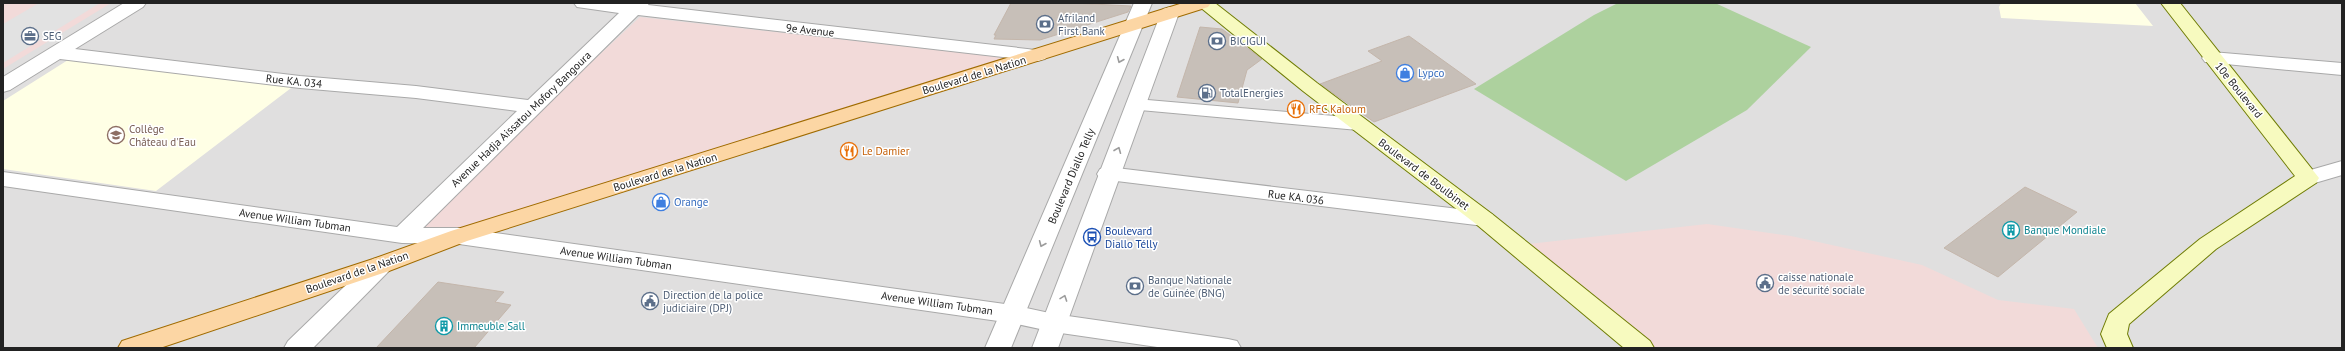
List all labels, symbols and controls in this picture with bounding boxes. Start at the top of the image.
place label: Afriland First Bank [1058,11,1106,38]
bank icon: Afriland First Bank [1035,14,1055,34]
street label: 9e Avenue [785,21,835,40]
office icon: SEG [20,26,40,46]
place label: SEG [43,29,62,43]
bank icon: BICIGUI [1207,31,1227,51]
place label: BICIGUI [1230,34,1266,48]
street label: Avenue Hadja Aissatou Mofory Bangoura [448,48,594,190]
street label: Boulevard de la Nation [920,53,1028,97]
one-way arrow [1117,55,1125,63]
street label: 10e Boulevard [2212,59,2266,121]
shop icon: Lypco [1395,63,1415,83]
place label: Lypco [1418,66,1444,80]
street label: Rue KA. 034 [265,71,323,91]
fuel station icon: TotalEnergies [1197,83,1217,103]
place label: TotalEnergies [1220,86,1284,100]
restaurant icon: RFC Kaloum [1286,99,1306,119]
place label: RFC Kaloum [1309,102,1366,116]
place label: Collège Château d'Eau [129,122,196,149]
school or university icon: Collège Château d'Eau [106,125,126,145]
street label: Boulevard Diallo Telly [1045,125,1098,226]
street label: Boulevard de Boulbinet [1376,135,1472,213]
restaurant icon: Le Damier [839,141,859,161]
place label: Le Damier [862,144,910,158]
one-way arrow [1113,146,1121,153]
street label: Boulevard de la Nation [611,150,719,194]
street label: Rue KA. 036 [1267,187,1325,207]
shop icon: Orange [651,192,671,212]
place label: Orange [674,195,709,209]
street label: Avenue William Tubman [238,205,352,235]
building icon: Banque Mondiale [2001,220,2021,240]
place label: Banque Mondiale [2024,223,2106,237]
place label: Boulevard Diallo Télly [1105,224,1158,251]
bus stop icon: Boulevard Diallo Télly [1082,227,1102,247]
one-way arrow [1038,240,1046,247]
street label: Avenue William Tubman [559,243,673,273]
street label: Boulevard de la Nation [304,248,410,296]
place label: caisse nationale de sécurité sociale [1778,270,1865,297]
place label: Banque Nationale de Guinée (BNG) [1148,273,1232,300]
public building icon: caisse nationale de sécurité sociale [1755,273,1775,293]
bank icon: Banque Nationale de Guinée (BNG) [1125,276,1145,296]
place label: Direction de la police judiciaire (DPJ) [663,288,764,315]
street label: Avenue William Tubman [880,288,994,318]
public building icon: Direction de la police judiciaire (DPJ) [640,291,660,311]
one-way arrow [1059,295,1067,302]
building icon: Immeuble Sall [434,316,454,336]
place label: Immeuble Sall [457,319,526,333]

